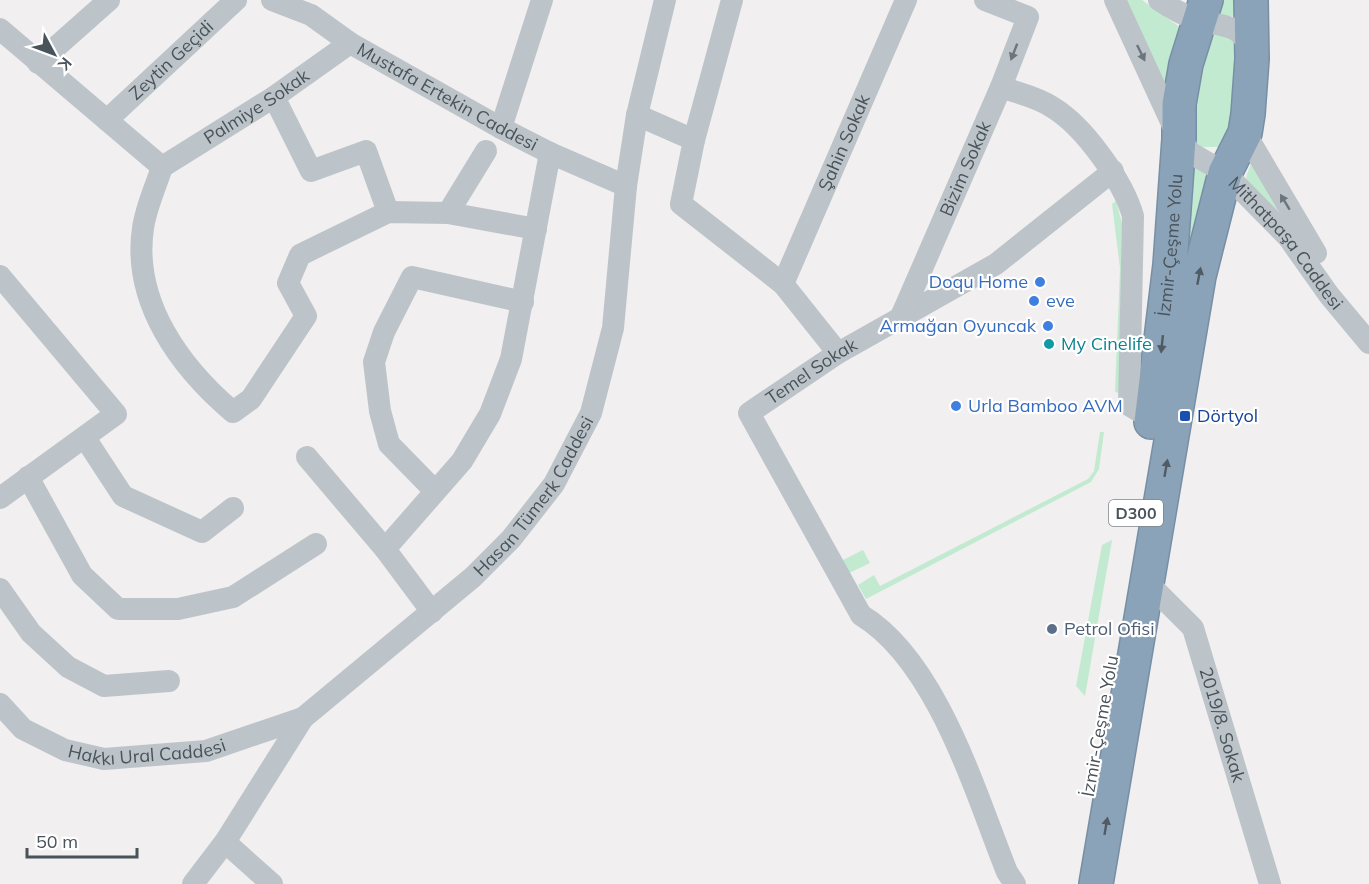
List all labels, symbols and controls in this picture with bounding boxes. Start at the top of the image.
street label: Zeytin Geçidi [124,15,218,105]
north arrow [24,24,84,84]
street label: Mustafa Ertekin Caddesi [353,37,542,156]
one-way arrow [1009,43,1018,61]
one-way arrow [1136,44,1145,61]
text: K [53,53,76,75]
street label: Palmiye Sokak [199,63,314,149]
street label: Şahin Sokak [813,90,875,194]
street label: Bizim Sokak [934,117,996,220]
street label: Mithatpaşa Caddesi [1224,171,1348,314]
street label: İzmir-Çeşme Yolu [1152,173,1187,318]
one-way arrow [1280,194,1291,210]
one-way arrow [1195,267,1204,286]
place label: Doqu Home [929,270,1028,293]
marker: Doqu Home [1033,275,1047,289]
place label: eve [1046,289,1075,312]
marker: eve [1027,294,1041,308]
place label: Armağan Oyuncak [879,314,1037,337]
marker: Armağan Oyuncak [1041,319,1055,333]
street label: Temel Sokak [761,332,862,409]
place label: My Cinelife [1061,332,1152,355]
one-way arrow [1157,335,1167,354]
marker: My Cinelife [1042,337,1056,351]
place label: Urla Bamboo AVM [968,394,1123,417]
marker: Urla Bamboo AVM [949,399,963,413]
place label: Dörtyol [1197,404,1258,427]
marker: Dörtyol [1178,409,1192,423]
street label: Hasan Tümerk Caddesi [468,412,598,581]
one-way arrow [1162,459,1171,478]
road number: D300 [1109,500,1163,526]
place label: Petrol Ofisi [1064,617,1155,640]
marker: Petrol Ofisi [1045,622,1059,636]
street label: İzmir-Çeşme Yolu [1076,653,1123,798]
street label: 2019/8. Sokak [1194,664,1251,785]
street label: Hakkı Ural Caddesi [66,733,229,770]
one-way arrow [1101,817,1110,836]
scale bar [27,821,136,859]
text: 50 m [36,830,78,853]

